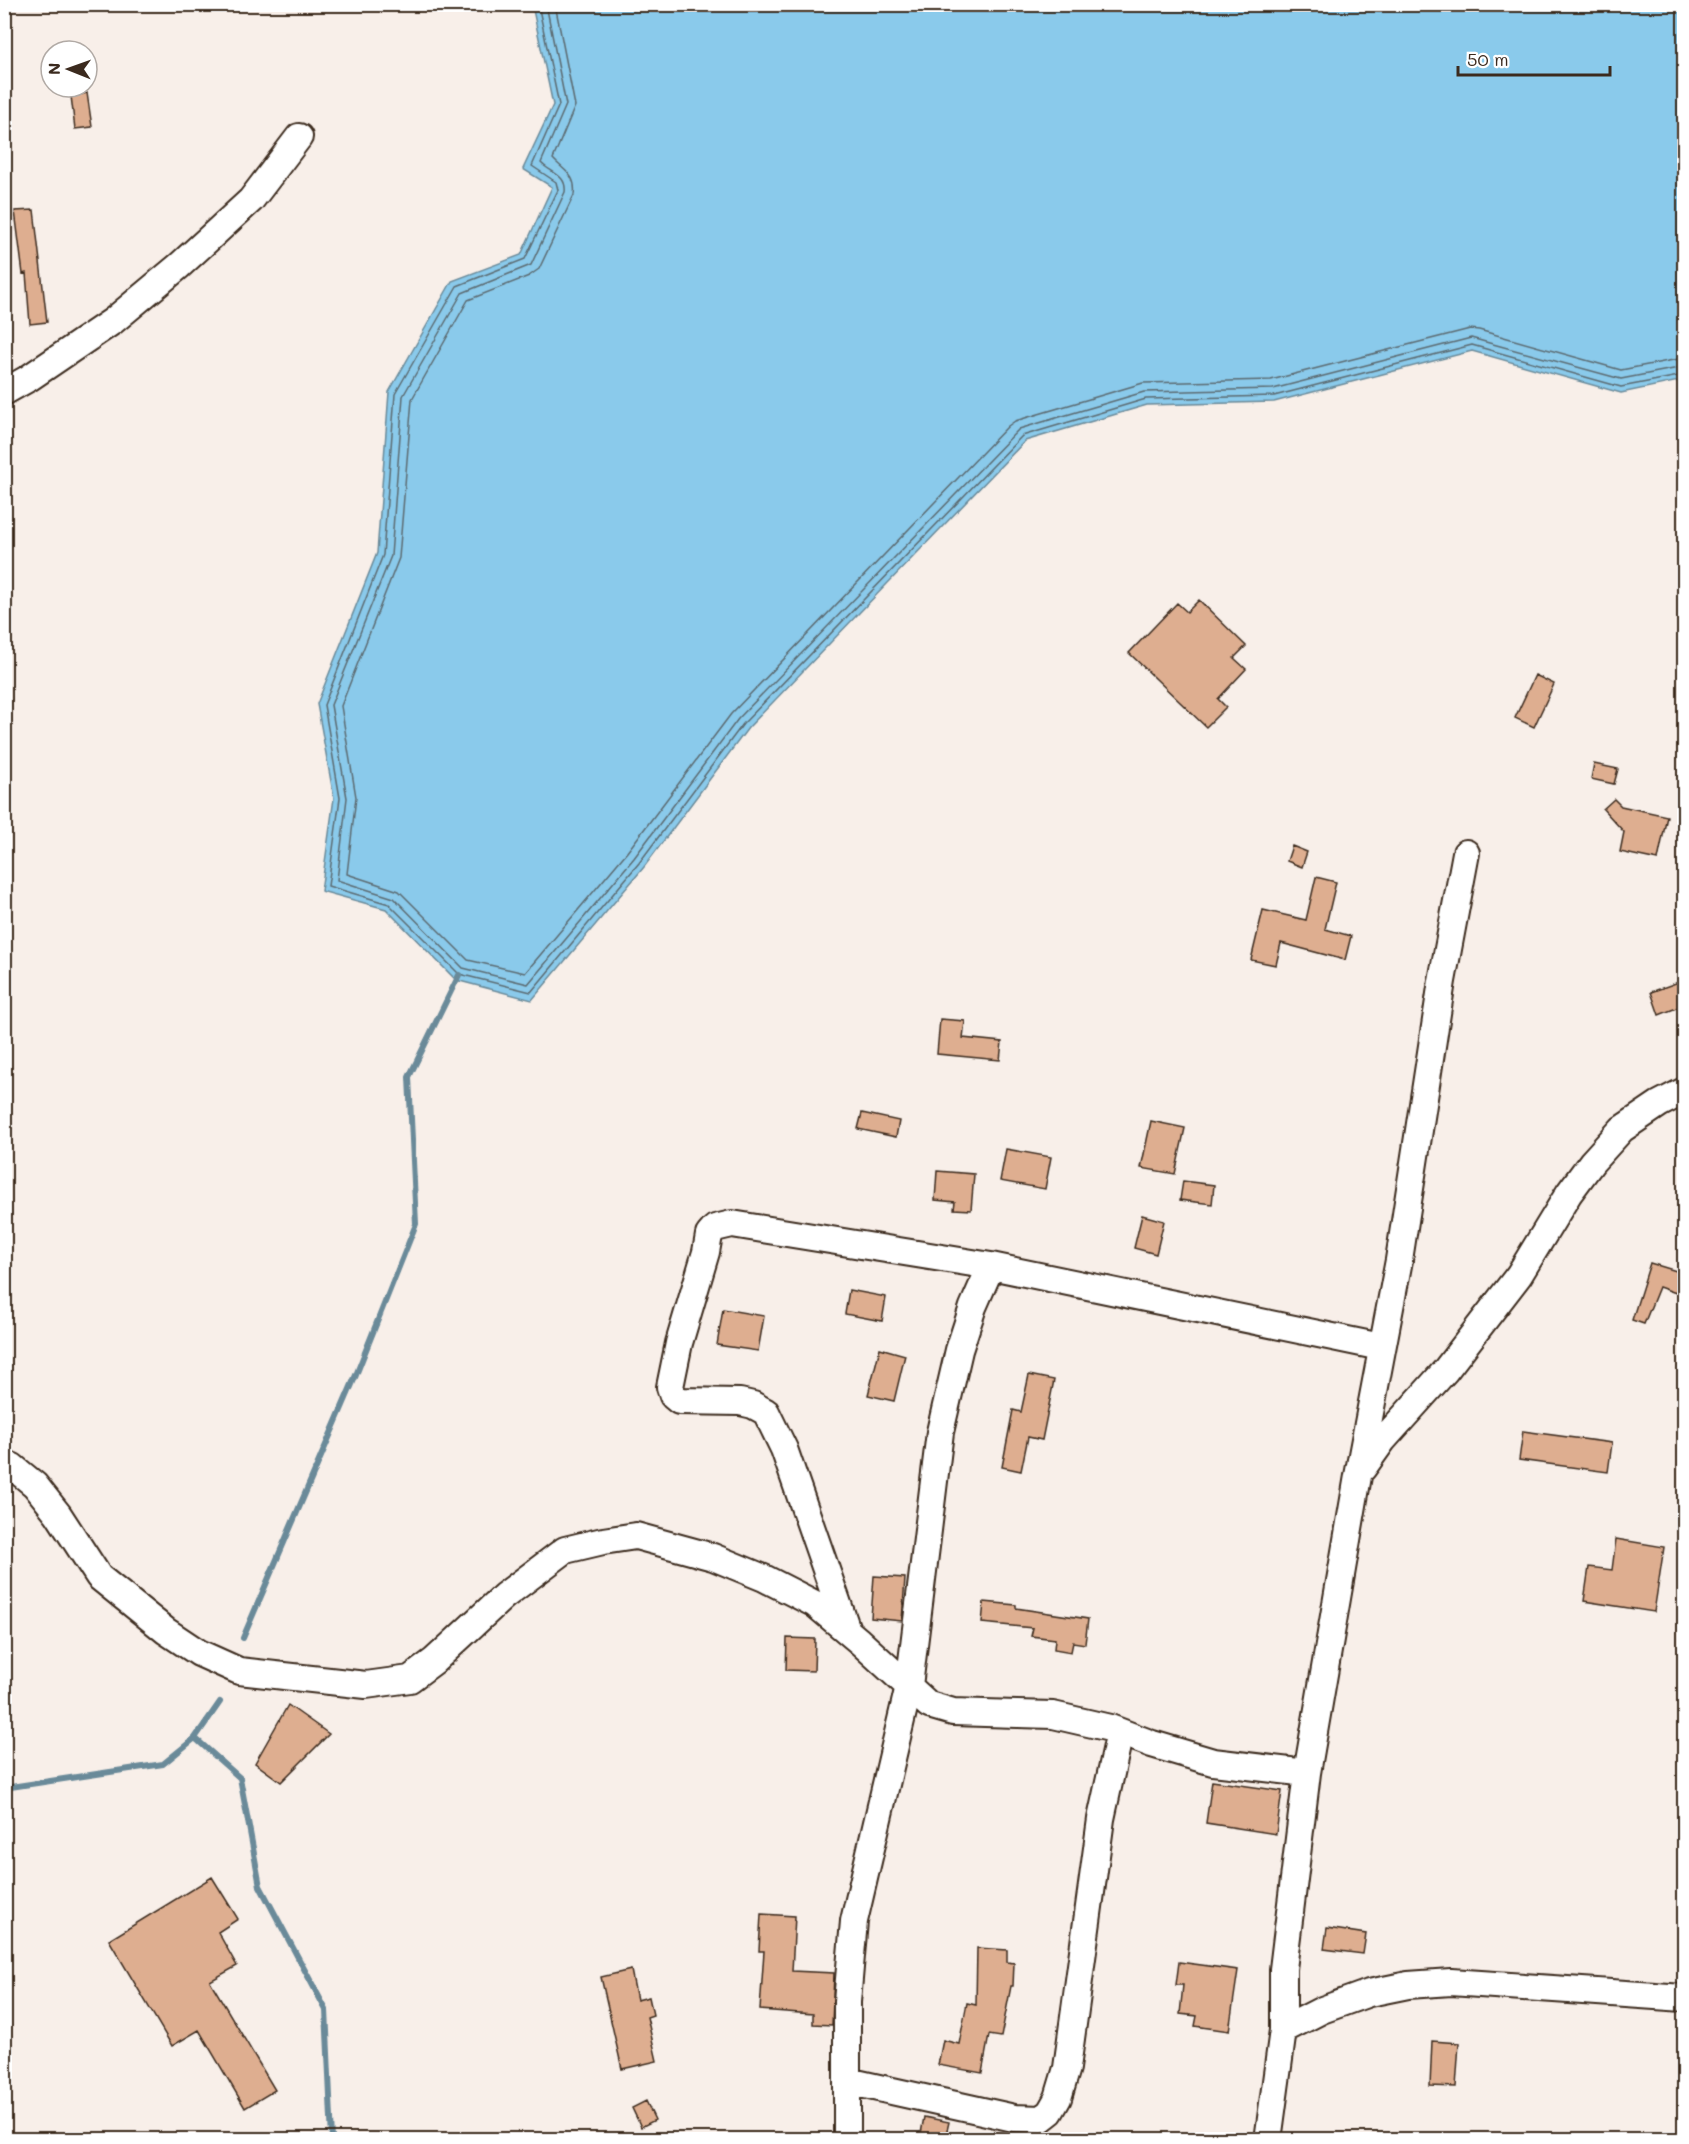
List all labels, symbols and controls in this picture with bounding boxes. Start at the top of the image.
north arrow [39,39,99,99]
scale bar [1458,39,1610,77]
text: 50 m [1467,47,1509,71]
text: N [43,62,64,75]

